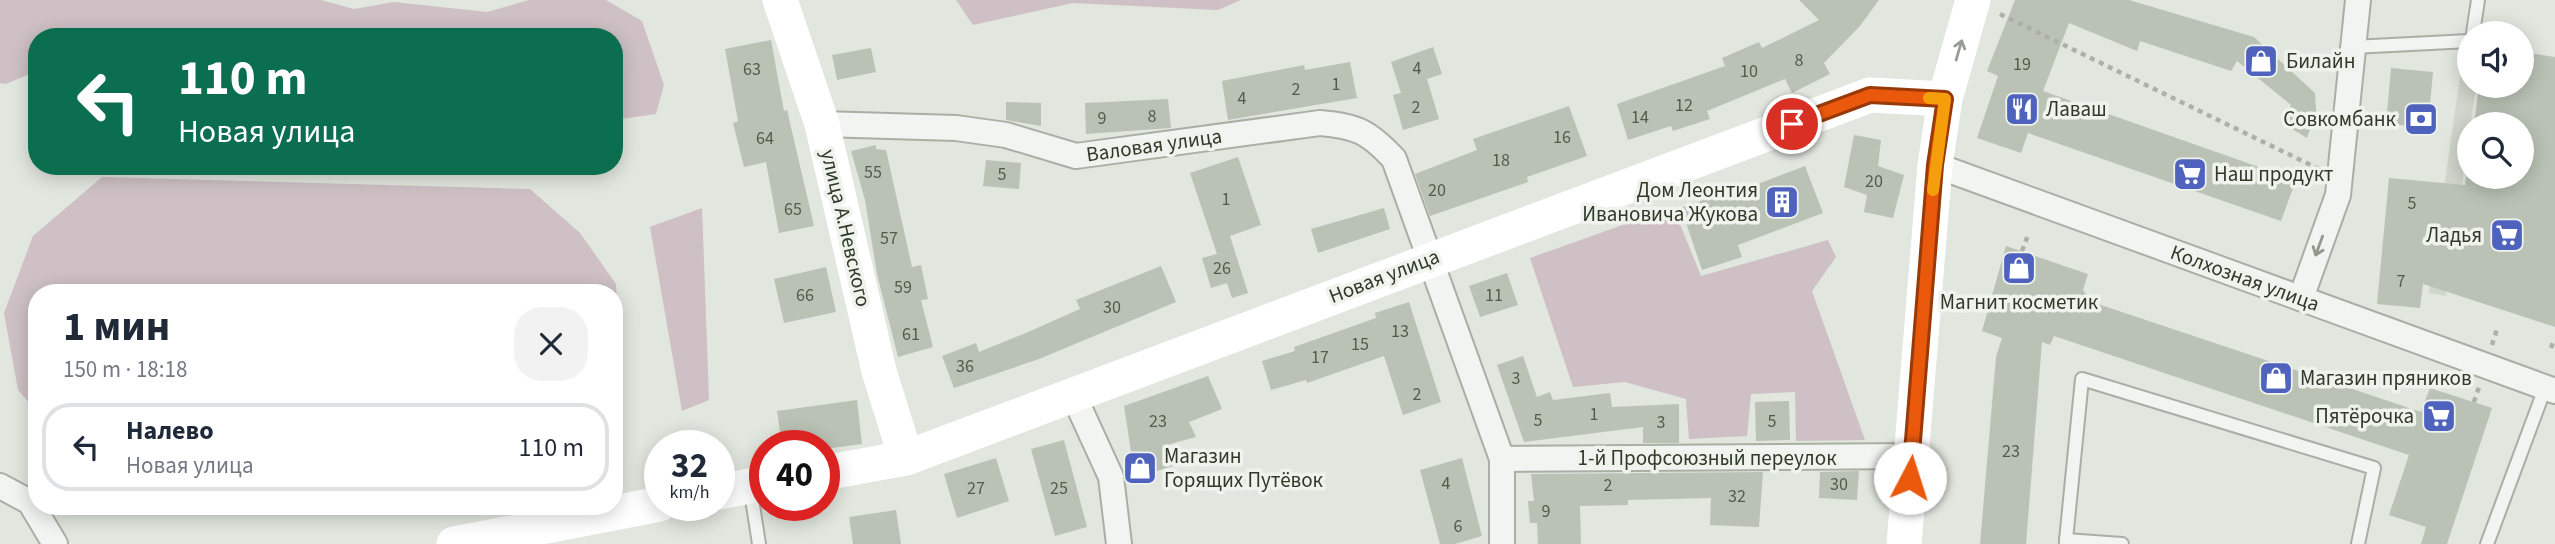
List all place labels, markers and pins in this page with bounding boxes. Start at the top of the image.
shop icon: Билайн [2242,42,2280,80]
place label: Билайн [2286,46,2355,76]
restaurant icon: Лаваш [2003,90,2041,128]
pin [1762,94,1822,154]
place label: Лаваш [2046,94,2107,124]
bank icon: Совкомбанк [2402,100,2440,138]
place label: Совкомбанк [2283,104,2397,134]
supermarket icon: Наш продукт [2171,155,2209,193]
place label: Наш продукт [2214,159,2334,189]
place label: Дом Леонтия Ивановича Жукова [1582,175,1758,229]
building icon: Дом Леонтия Ивановича Жукова [1763,183,1801,221]
supermarket icon: Ладья [2488,216,2526,254]
place label: Ладья [2426,220,2482,250]
shop icon: Магнит косметик [2000,249,2038,287]
place label: Магнит косметик [1940,287,2099,317]
shop icon: Магазин пряников [2257,359,2295,397]
place label: Магазин пряников [2300,363,2472,393]
supermarket icon: Пятёрочка [2420,397,2458,435]
place label: Пятёрочка [2315,401,2414,431]
place label: Магазин Горящих Путёвок [1164,441,1324,495]
shop icon: Магазин Горящих Путёвок [1121,449,1159,487]

